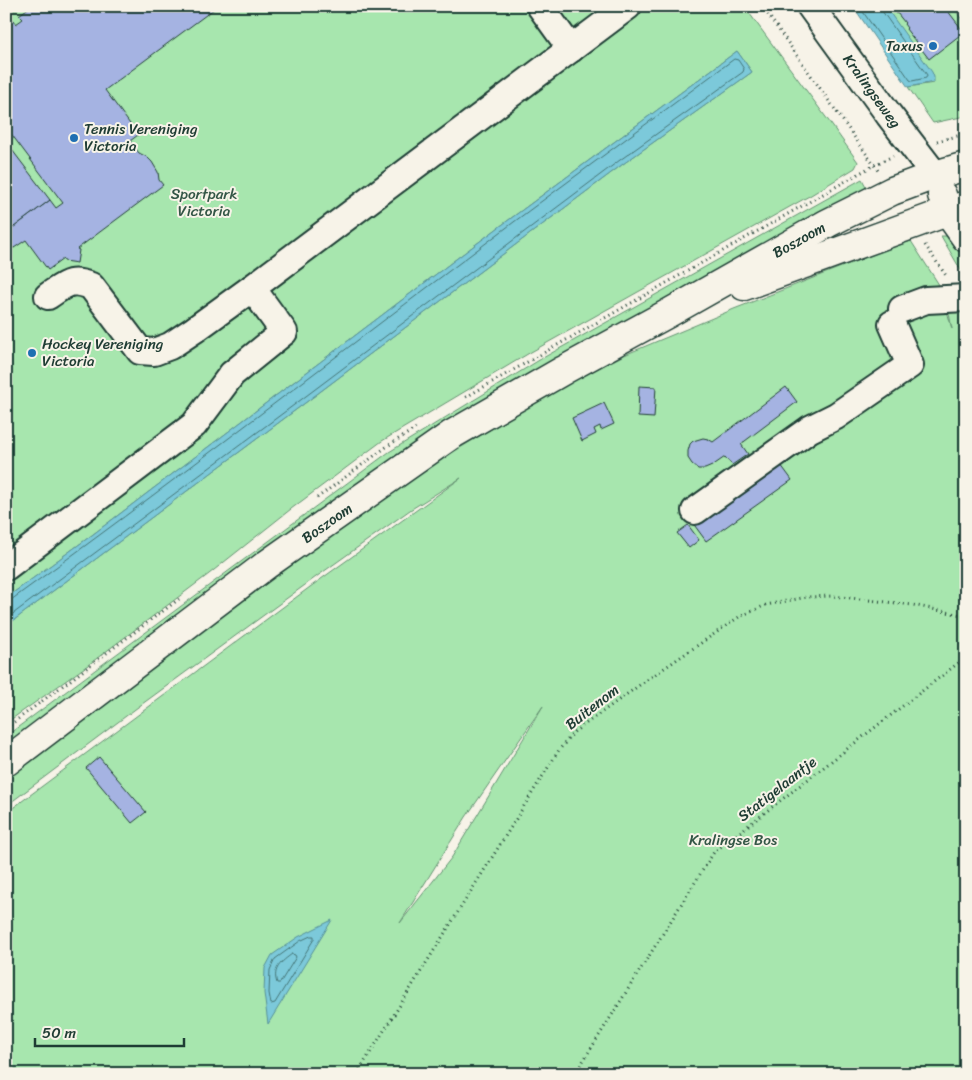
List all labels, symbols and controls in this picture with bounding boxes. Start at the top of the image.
place label: Taxus [886,33,923,59]
marker: Taxus [927,40,939,52]
street label: Kralingseweg [836,48,908,134]
place label: Tennis Vereniging Victoria [84,116,198,159]
marker: Tennis Vereniging Victoria [68,132,80,144]
park label: Sportpark Victoria [171,181,237,224]
street label: Boszoom [767,215,831,265]
place label: Hockey Vereniging Victoria [42,331,164,374]
marker: Hockey Vereniging Victoria [26,347,38,359]
street label: Boszoom [296,496,358,550]
street label: Buitenom [559,677,625,737]
street label: Statigelaantje [732,750,822,828]
park label: Kralingse Bos [689,827,778,853]
scale bar [35,1015,184,1047]
text: 50 m [42,1020,77,1046]

